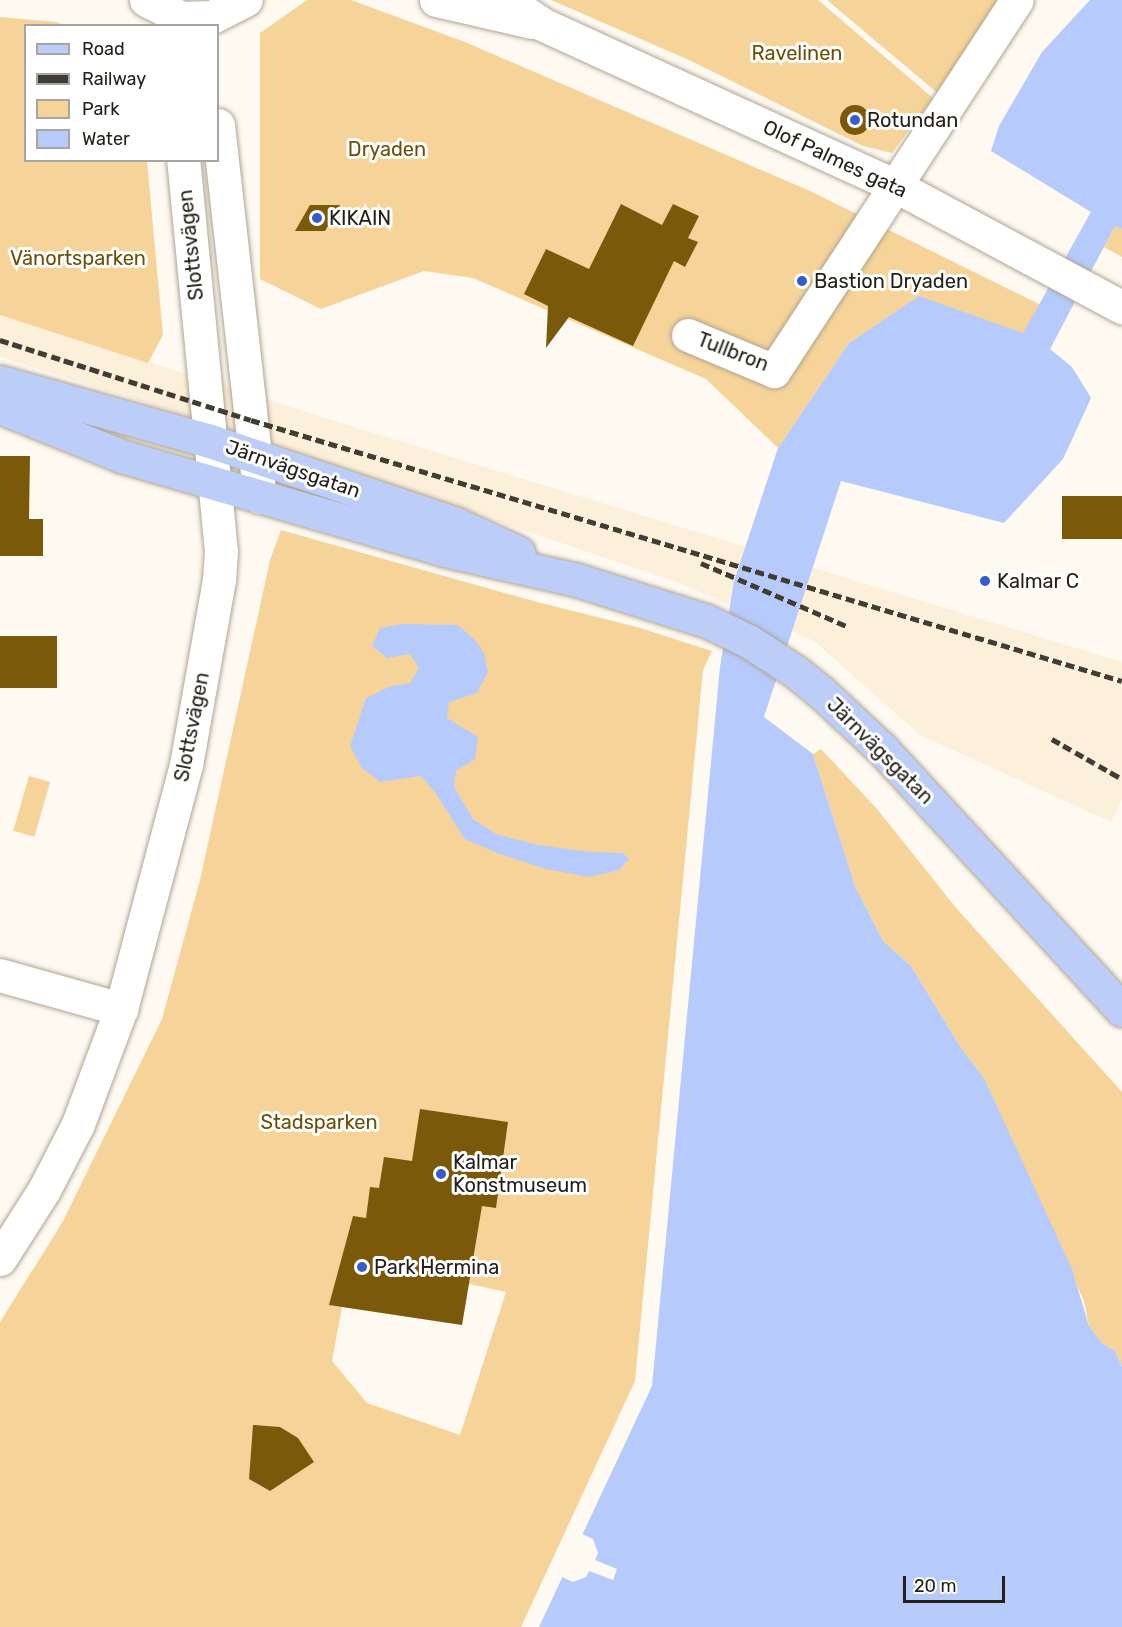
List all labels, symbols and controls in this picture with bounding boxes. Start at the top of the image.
legend [24,24,219,162]
text: Road [82,38,125,60]
park label: Ravelinen [752,41,842,65]
text: Railway [82,68,146,90]
text: Park [82,98,119,120]
place label: Rotundan [867,108,958,132]
marker: Rotundan [848,113,862,127]
street label: Olof Palmes gata [759,115,911,203]
text: Water [82,128,130,150]
park label: Dryaden [348,137,426,161]
street label: Slottsvägen [173,188,209,302]
place label: KIKAIN [329,206,391,230]
marker: KIKAIN [310,211,324,225]
park label: Vänortsparken [10,246,146,270]
place label: Bastion Dryaden [814,269,968,293]
marker: Bastion Dryaden [795,274,809,288]
street label: Tullbron [694,327,772,377]
street label: Järnvägsgatan [223,435,363,503]
place label: Kalmar C [997,569,1079,593]
marker: Kalmar C [978,574,992,588]
street label: Slottsvägen [170,670,214,784]
street label: Järnvägsgatan [822,693,938,809]
park label: Stadsparken [260,1110,378,1134]
place label: Kalmar Konstmuseum [453,1150,587,1197]
marker: Kalmar Konstmuseum [434,1167,448,1181]
place label: Park Hermina [374,1255,499,1279]
marker: Park Hermina [355,1260,369,1274]
scale bar [906,1564,1008,1602]
text: 20 m [914,1575,956,1597]

